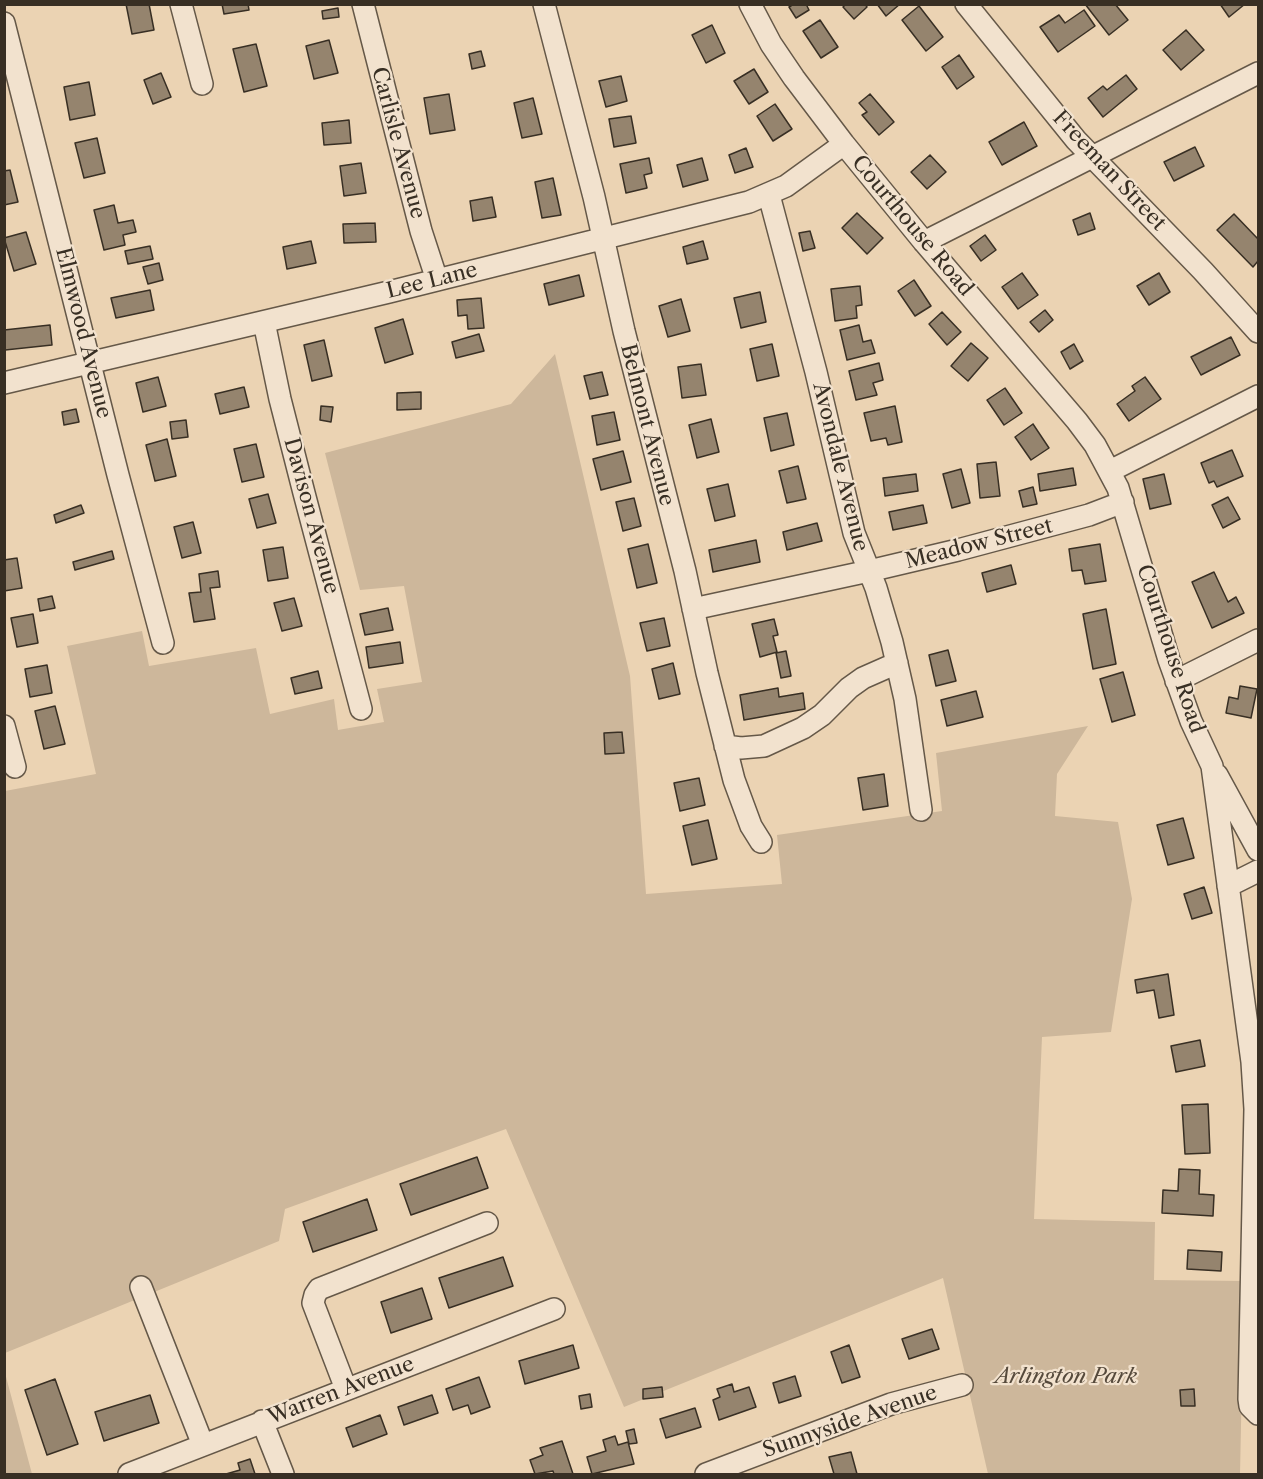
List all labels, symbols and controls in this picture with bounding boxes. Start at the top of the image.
street label: Carlisle Avenue [366,64,430,222]
street label: Freeman Street [1047,106,1171,236]
street label: Courthouse Road [846,151,978,301]
street label: Elmwood Avenue [50,245,116,421]
street label: Lee Lane [384,258,480,304]
street label: Belmont Avenue [615,341,679,509]
street label: Avondale Avenue [807,380,873,554]
street label: Davison Avenue [278,435,344,597]
street label: Meadow Street [903,513,1055,575]
street label: Courthouse Road [1131,562,1209,736]
street label: Warren Avenue [264,1352,418,1430]
park label: Arlington Park [995,1364,1137,1390]
street label: Sunnyside Avenue [759,1380,941,1464]

